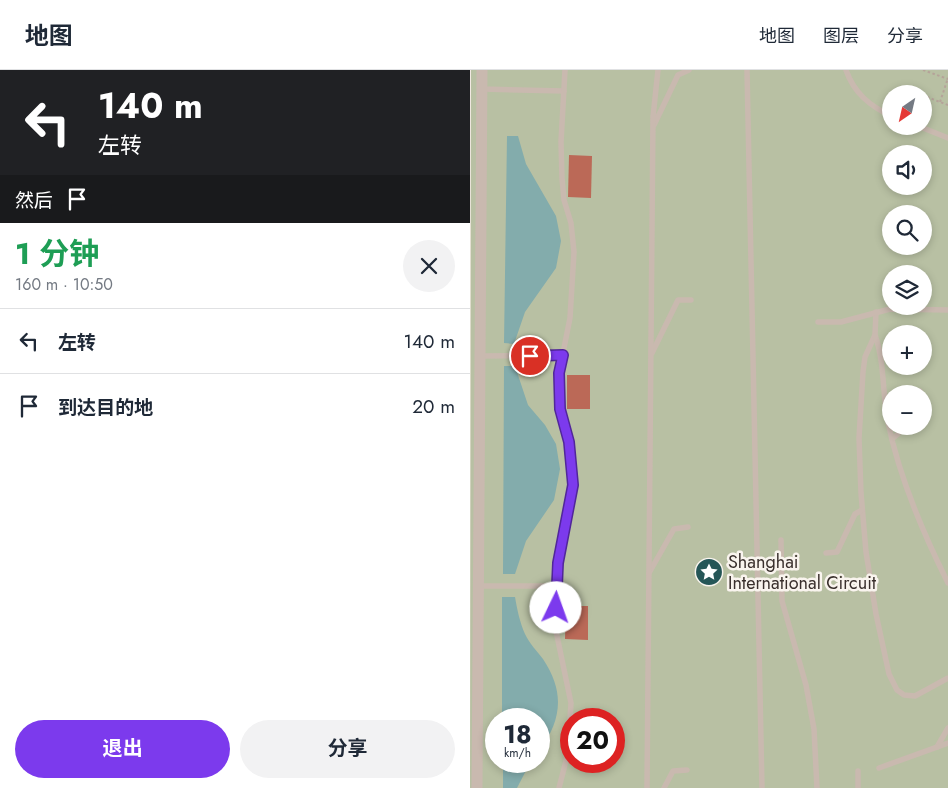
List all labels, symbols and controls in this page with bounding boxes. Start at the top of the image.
text: 地图 [25,18,73,53]
text: 地图 [759,23,795,49]
text: 图层 [823,23,859,49]
text: 分享 [887,23,923,49]
text: 140 m [98,81,203,131]
north arrow [882,85,932,135]
map controls [882,85,932,435]
icon: left [15,90,80,155]
text: 左转 [98,129,142,161]
button: sound [882,145,932,195]
icon: arrive [63,185,91,213]
text: 然后 [15,187,53,214]
button: search [882,205,932,255]
text: 1 分钟 [15,232,99,275]
button: close [403,240,455,292]
button: layers [882,265,932,315]
text: 160 m · 10:50 [15,273,113,296]
button: + [882,325,932,375]
icon: left [15,327,43,355]
text: 140 m [403,328,455,355]
text: 左转 [58,329,96,356]
pin [509,335,551,377]
icon: arrive [516,342,544,370]
button: − [882,385,932,435]
icon: arrive [15,392,43,420]
text: 20 m [412,393,455,420]
text: 到达目的地 [58,394,153,421]
place label: Shanghai International Circuit [728,549,877,596]
place icon: Shanghai International Circuit [694,557,724,587]
position arrow [529,581,581,633]
speed limit sign: 20 [560,708,625,773]
text: 18 [503,716,532,752]
button: 退出 [15,720,230,778]
button: 分享 [240,720,455,778]
text: km/h [504,744,531,762]

